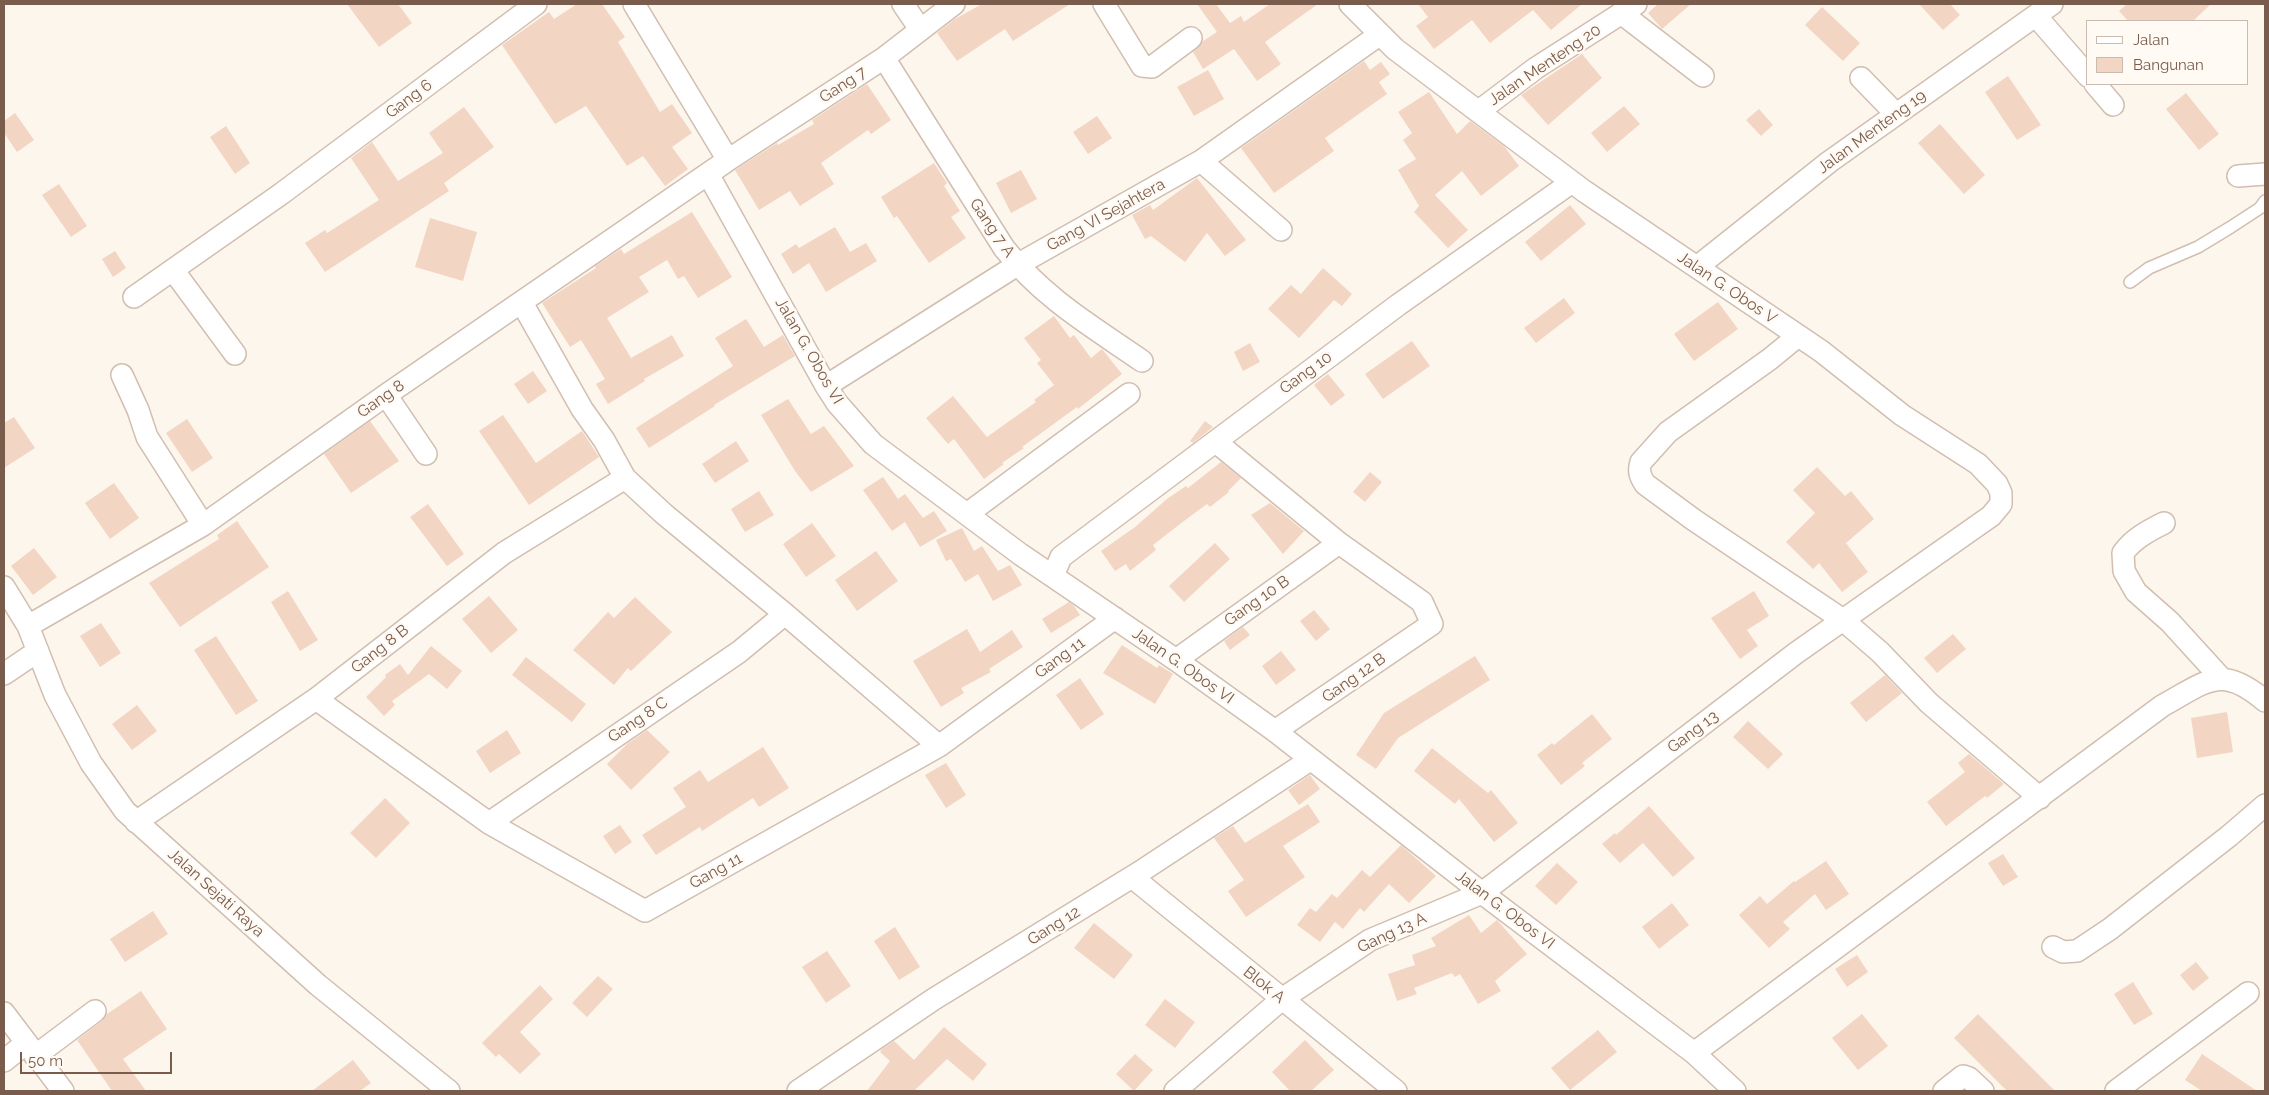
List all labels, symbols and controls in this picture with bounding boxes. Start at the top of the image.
street label: Jalan Menteng 20 [1485,20,1605,110]
legend [2086,20,2249,85]
text: Jalan [2133,31,2169,49]
text: Bangunan [2133,56,2204,74]
street label: Gang 7 [816,63,870,107]
street label: Gang 6 [382,75,436,123]
street label: Jalan Menteng 19 [1814,86,1930,178]
street label: Gang VI Sejahtera [1044,175,1168,255]
street label: Gang 7 A [965,195,1019,261]
street label: Jalan G. Obos V [1674,248,1780,328]
street label: Jalan G. Obos VI [771,295,847,407]
street label: Gang 10 [1276,348,1336,398]
street label: Gang 8 [354,376,408,422]
street label: Gang 10 B [1221,572,1293,630]
street label: Gang 8 B [347,621,413,677]
street label: Jalan G. Obos VI [1129,624,1237,708]
street label: Gang 11 [1031,633,1089,683]
street label: Gang 12 B [1318,649,1390,707]
street label: Gang 8 C [604,693,672,747]
street label: Gang 13 [1664,707,1722,757]
street label: Jalan Sejati Raya [164,845,268,941]
street label: Gang 11 [686,849,746,893]
street label: Jalan G. Obos VI [1452,866,1558,954]
street label: Gang 12 [1024,902,1084,950]
street label: Gang 13 A [1355,909,1429,957]
street label: Blok A [1239,962,1289,1008]
scale bar [22,1042,175,1074]
text: 50 m [28,1052,63,1070]

